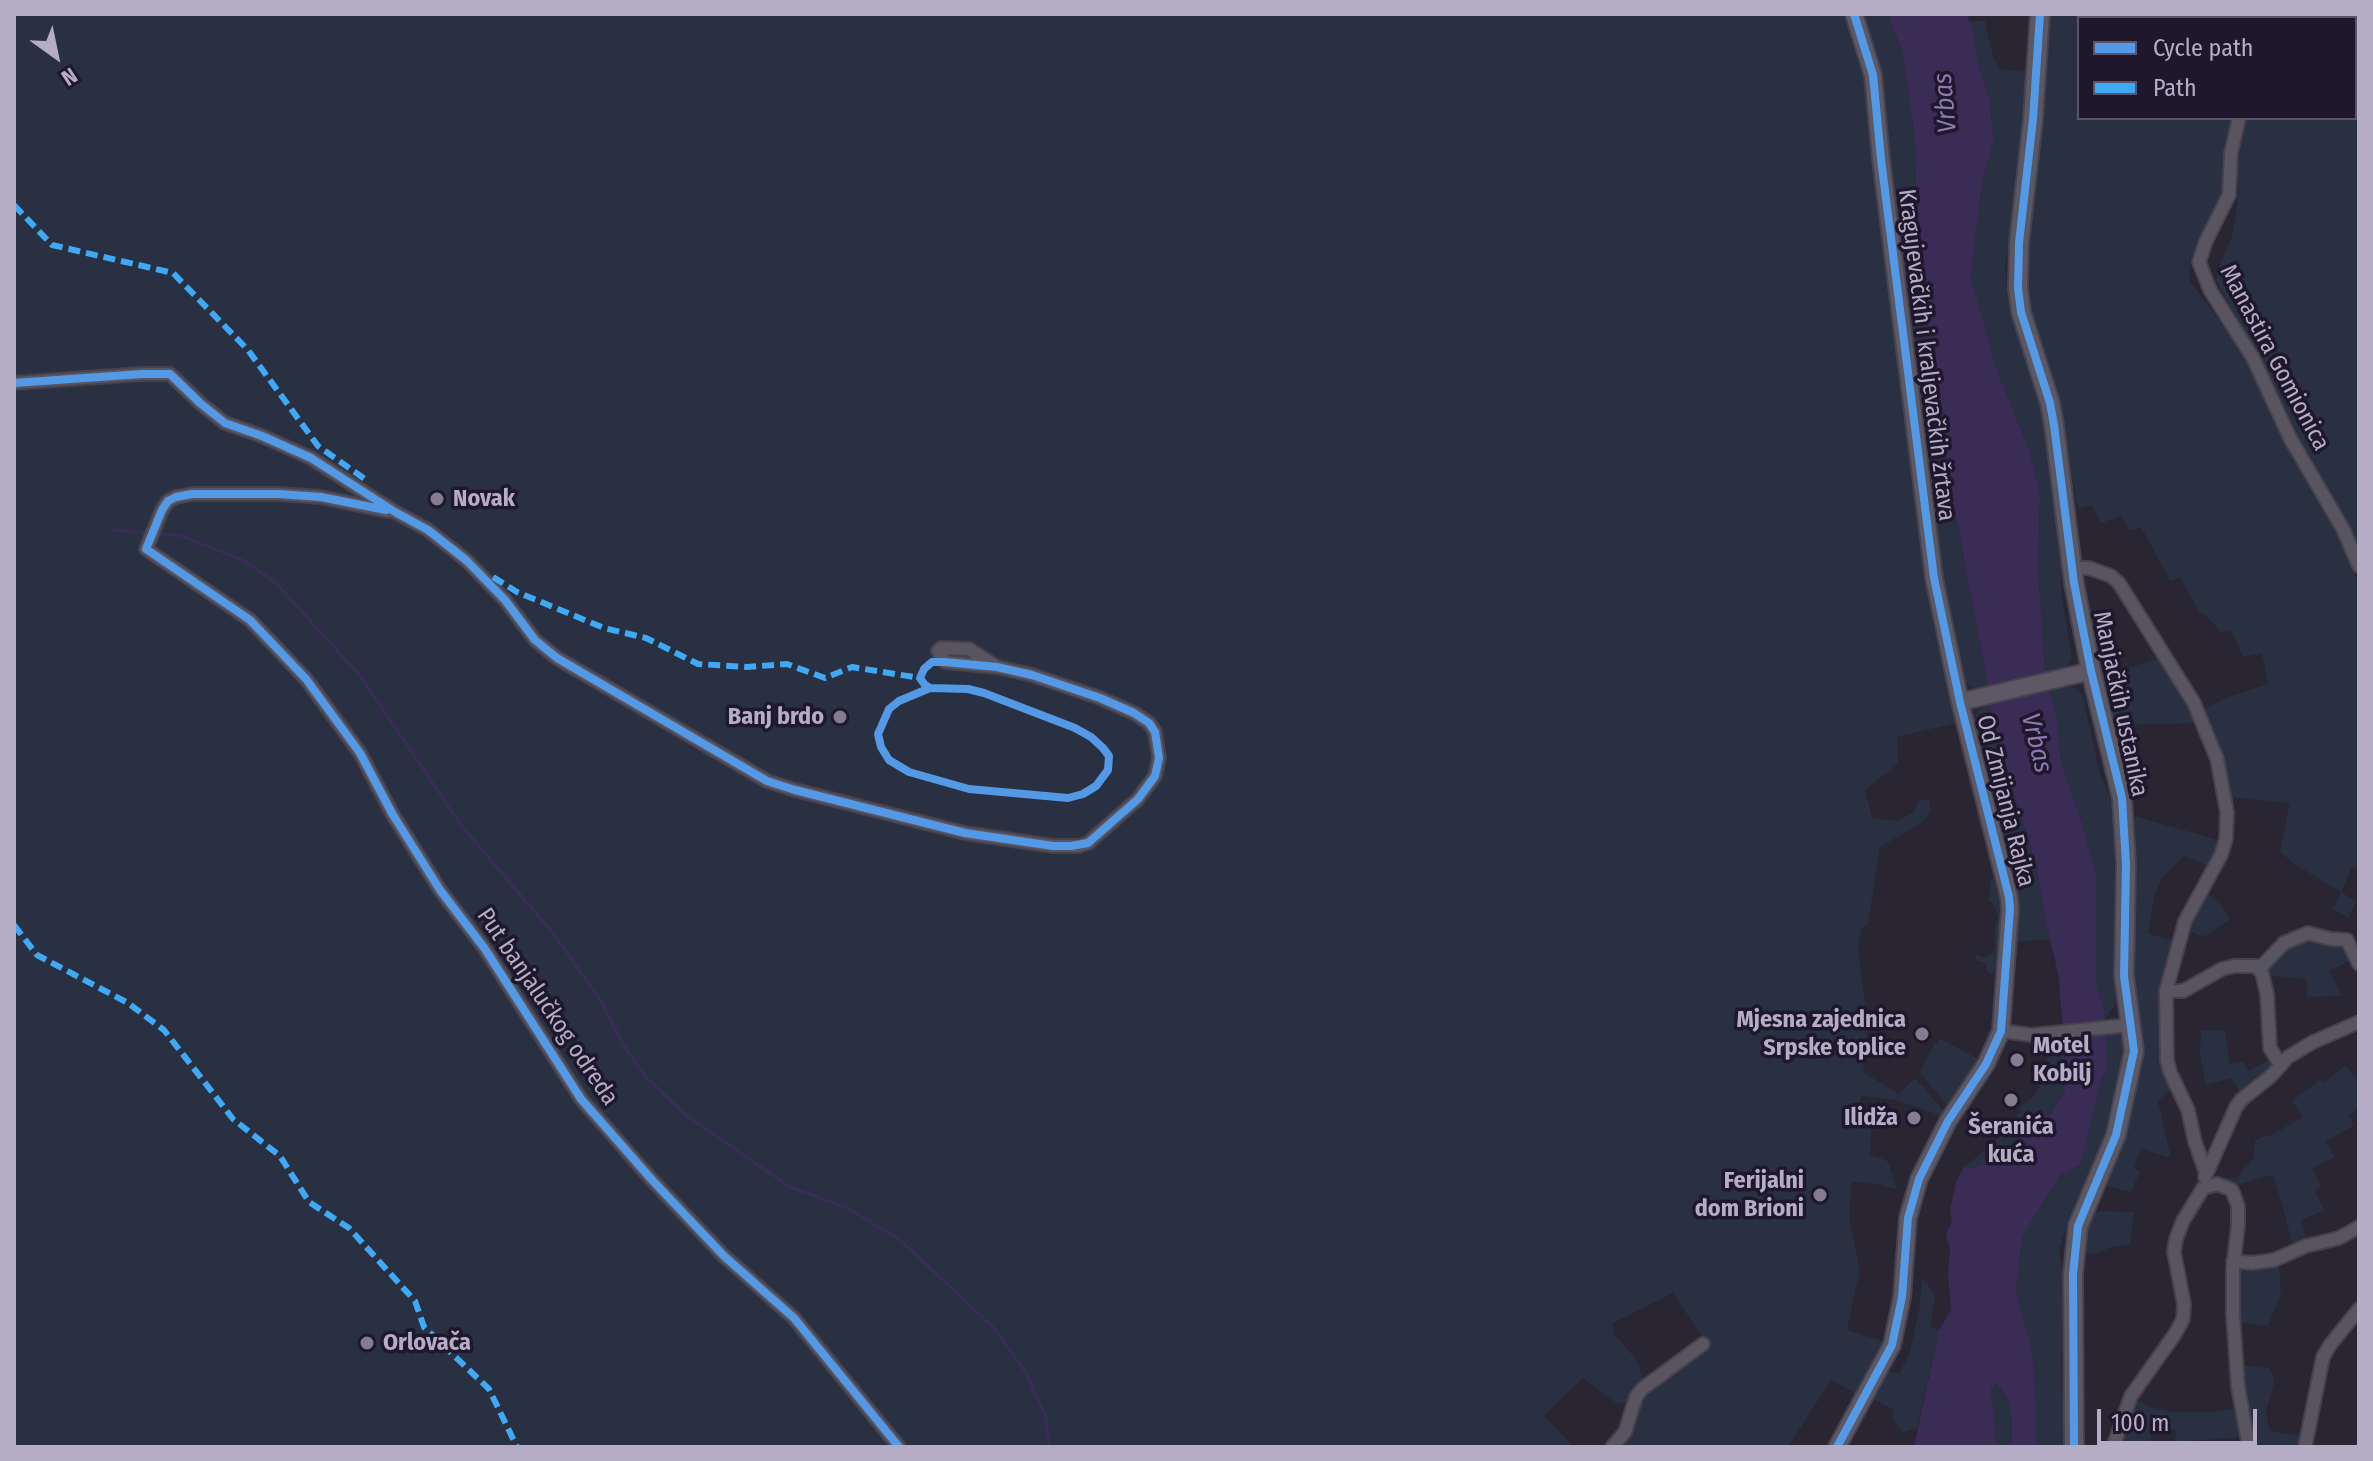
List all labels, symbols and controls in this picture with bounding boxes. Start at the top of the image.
north arrow [16,16,96,96]
legend [2077,16,2357,120]
text: Cycle path [2153,34,2253,62]
text: N [56,62,82,91]
water label: Vrbas [1928,72,1964,134]
text: Path [2153,74,2197,102]
street label: Kragujevačkih i kraljevačkih žrtava [1891,187,1961,523]
street label: Manastira Gomionica [2213,260,2335,456]
place label: Novak [453,485,515,513]
marker: Novak [428,490,446,508]
street label: Manjačkih ustanika [2086,609,2154,799]
place label: Banj brdo [728,703,824,731]
marker: Banj brdo [831,708,849,726]
water label: Vrbas [2014,710,2058,776]
street label: Od Zmijanja Rajka [1970,712,2040,890]
street label: Put banjalučkog odreda [470,903,624,1111]
place label: Mjesna zajednica Srpske toplice [1736,1006,1906,1062]
marker: Mjesna zajednica Srpske toplice [1913,1025,1931,1043]
place label: Motel Kobilj [2033,1032,2091,1088]
marker: Motel Kobilj [2008,1051,2026,1069]
marker: Šeranića kuća [2002,1091,2020,1109]
place label: Ilidža [1844,1104,1898,1132]
marker: Ilidža [1905,1109,1923,1127]
place label: Šeranića kuća [1968,1113,2054,1169]
place label: Ferijalni dom Brioni [1695,1167,1804,1223]
marker: Ferijalni dom Brioni [1811,1186,1829,1204]
place label: Orlovača [383,1329,471,1357]
marker: Orlovača [358,1334,376,1352]
scale bar [2101,1393,2261,1443]
text: 100 m [2111,1409,2169,1437]

